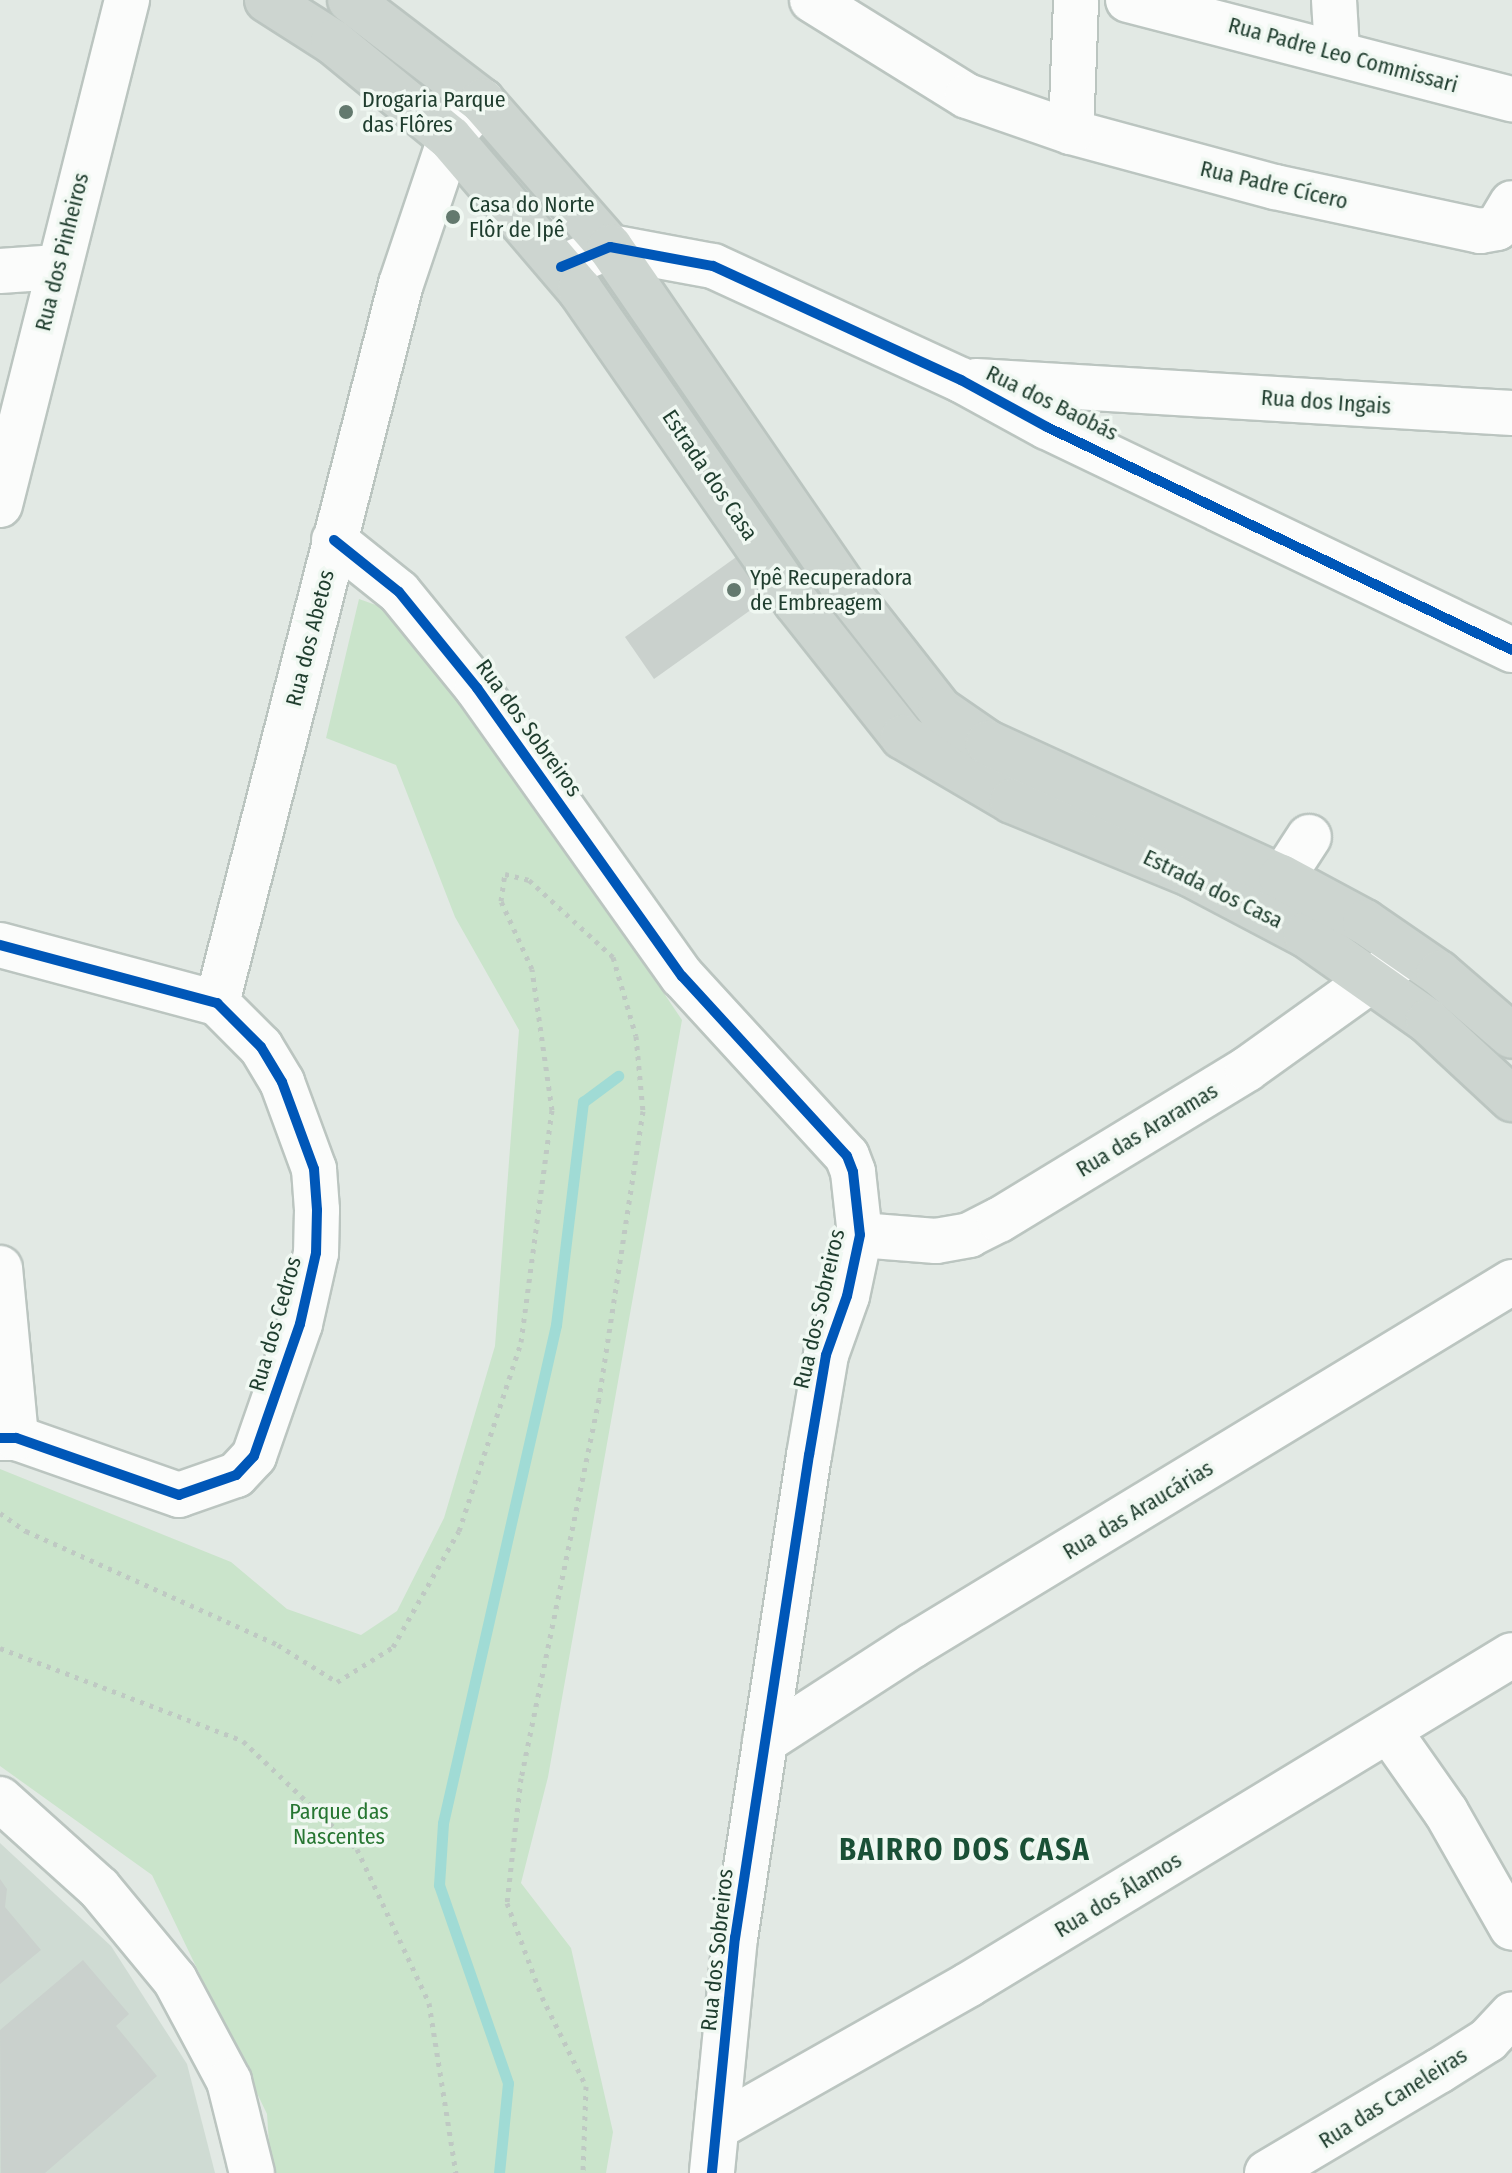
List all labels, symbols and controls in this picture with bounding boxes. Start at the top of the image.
street label: Rua Padre Leo Commissari [1225,12,1461,98]
place label: Drogaria Parque das Flôres [362,86,506,138]
marker: Drogaria Parque das Flôres [337,103,355,121]
street label: Rua Padre Cícero [1198,155,1350,215]
street label: Rua dos Pinheiros [30,170,94,334]
place label: Casa do Norte Flôr de Ipê [469,191,595,242]
marker: Casa do Norte Flôr de Ipê [444,208,462,226]
street label: Rua dos Baobás [982,360,1122,446]
street label: Rua dos Ingais [1260,384,1392,420]
street label: Estrada dos Casa [657,405,763,545]
place label: Ypê Recuperadora de Embreagem [750,564,912,616]
street label: Rua dos Abetos [280,567,340,709]
marker: Ypê Recuperadora de Embreagem [725,581,743,599]
street label: Rua dos Sobreiros [470,654,588,802]
street label: Estrada dos Casa [1139,844,1287,934]
street label: Rua das Araramas [1071,1077,1223,1183]
street label: Rua dos Sobreiros [788,1227,850,1391]
street label: Rua dos Cedros [243,1254,307,1394]
street label: Rua das Araucárias [1058,1455,1218,1565]
park label: Parque das Nascentes [289,1798,389,1850]
district label: BAIRRO DOS CASA [839,1832,1091,1868]
street label: Rua dos Álamos [1050,1847,1186,1943]
street label: Rua dos Sobreiros [695,1868,739,2032]
street label: Rua das Caneleiras [1314,2042,1472,2154]

